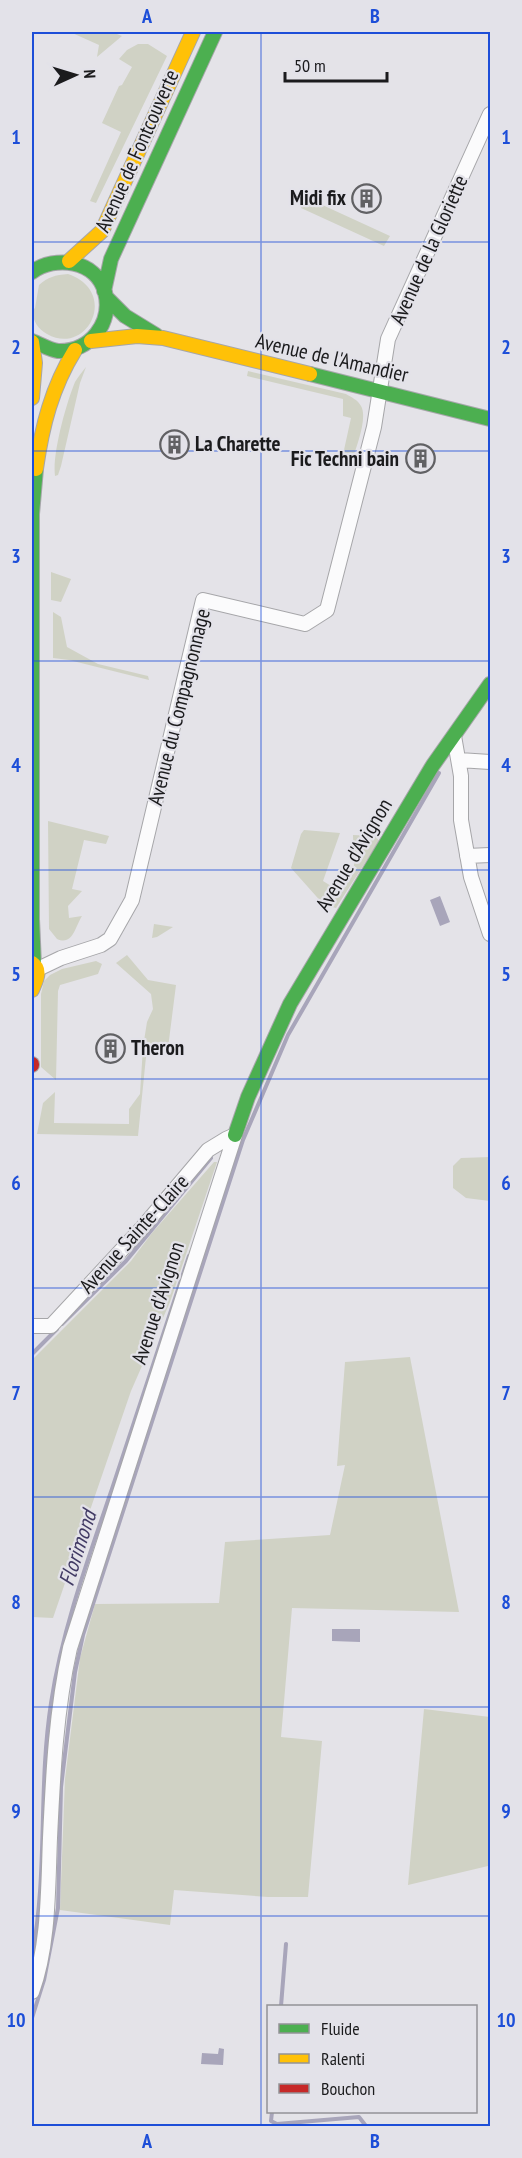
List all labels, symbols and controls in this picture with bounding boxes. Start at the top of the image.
text: A [141,3,153,29]
text: B [370,3,380,29]
north arrow [45,45,105,105]
scale bar [285,45,387,83]
text: 50 m [294,54,326,77]
street label: Avenue de Fontcouverte [89,65,184,236]
text: N [80,69,100,79]
text: 1 [11,124,21,150]
text: 1 [501,124,511,150]
street label: Avenue de la Gloriette [383,171,474,329]
building icon: Midi fix [351,182,383,214]
place label: Midi fix [290,184,347,211]
street label: Avenue de l'Amandier [253,327,411,388]
text: 2 [11,334,21,360]
text: 2 [501,334,511,360]
building icon: La Charette [158,428,190,460]
place label: La Charette [195,430,281,457]
building icon: Fic Techni bain [404,443,436,475]
place label: Fic Techni bain [291,445,399,472]
text: 3 [11,543,21,569]
text: 3 [501,543,511,569]
street label: Avenue du Compagnonnage [141,606,216,808]
text: 4 [11,752,21,778]
text: 4 [501,752,511,778]
street label: Avenue d'Avignon [309,793,398,916]
text: 5 [11,961,21,987]
text: 5 [501,961,511,987]
building icon: Theron [94,1032,126,1064]
place label: Theron [131,1034,184,1061]
street label: Avenue Sainte-Claire [73,1169,194,1299]
text: 6 [11,1170,21,1196]
text: 6 [501,1170,511,1196]
street label: Avenue d'Avignon [125,1238,190,1367]
text: 7 [11,1380,21,1406]
text: 7 [501,1380,511,1406]
water label: Florimond [52,1504,103,1589]
text: 8 [11,1589,21,1615]
text: 8 [501,1589,511,1615]
text: 9 [11,1798,21,1824]
text: 9 [501,1798,511,1824]
legend [267,2005,477,2113]
text: 10 [6,2007,26,2033]
text: 10 [496,2007,516,2033]
text: Fluide [321,2017,360,2040]
text: Ralenti [321,2047,365,2070]
text: Bouchon [321,2077,375,2100]
text: A [141,2128,153,2154]
text: B [370,2128,380,2154]

